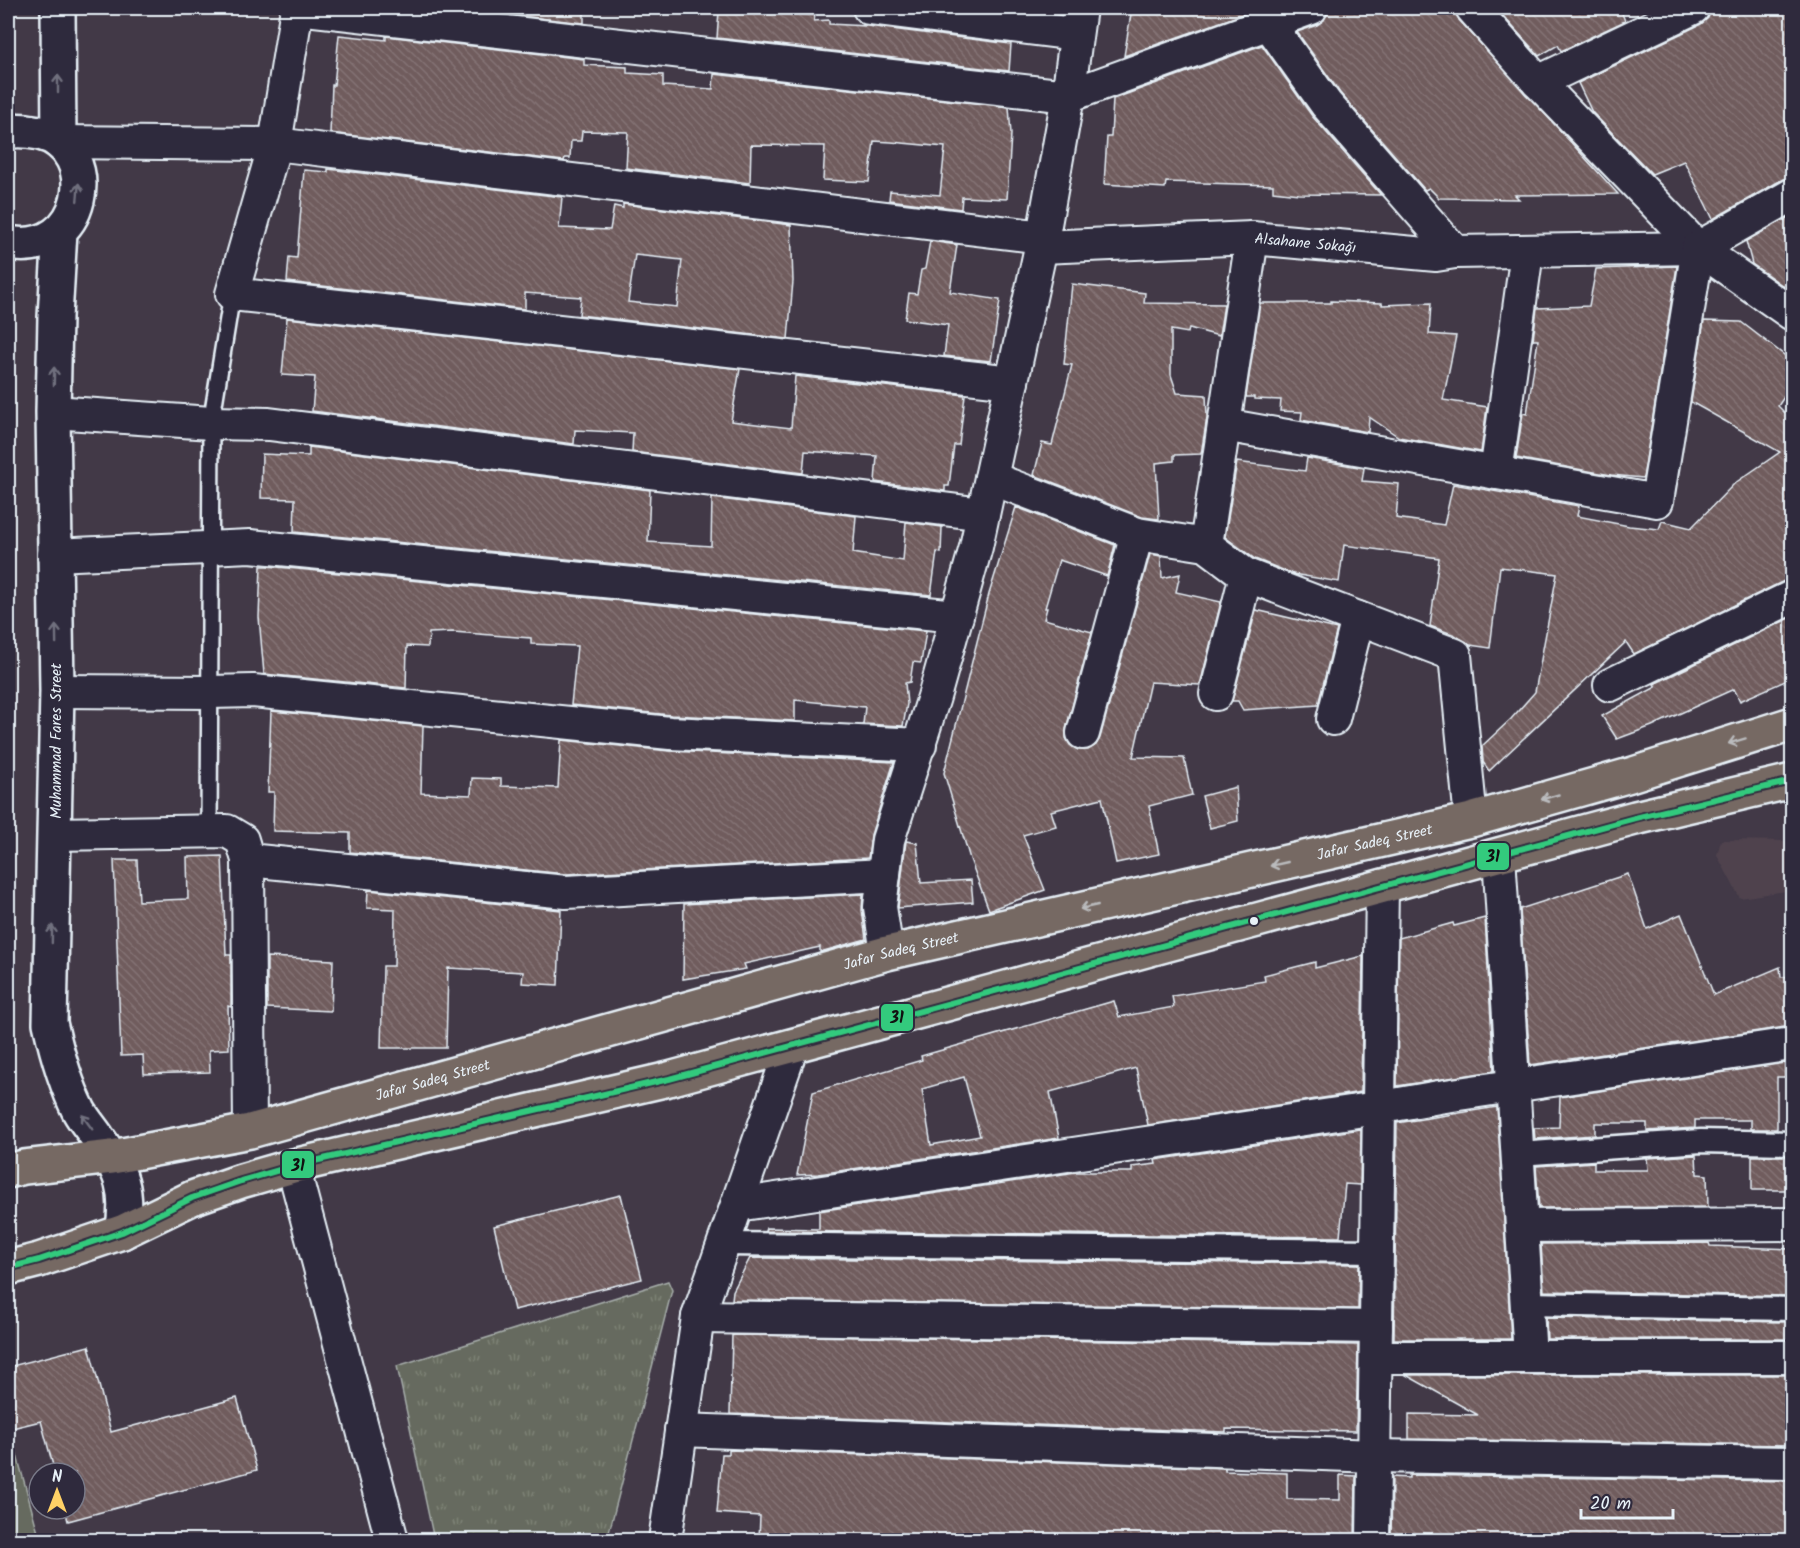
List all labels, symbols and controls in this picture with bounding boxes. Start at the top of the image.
one-way arrow [52,74,64,94]
one-way arrow [73,182,84,202]
street label: Alsahane Sokağı [1253,227,1357,261]
one-way arrow [48,367,60,387]
one-way arrow [50,625,62,645]
street label: Muhammad Fares Street [45,663,69,819]
one-way arrow [1728,736,1747,747]
one-way arrow [1541,792,1560,803]
street label: Jafar Sadeq Street [1315,818,1435,868]
line badge: 31 [1476,842,1510,871]
text: 31 [1485,845,1500,870]
one-way arrow [1270,858,1289,870]
one-way arrow [1080,902,1099,913]
unlabelled marker [1248,915,1260,927]
one-way arrow [47,925,58,945]
street label: Jafar Sadeq Street [841,926,961,978]
line badge: 31 [880,1003,914,1032]
text: 31 [889,1006,904,1031]
street label: Jafar Sadeq Street [373,1053,493,1108]
one-way arrow [80,1114,93,1130]
line badge: 31 [281,1150,315,1179]
text: 31 [290,1154,305,1179]
north arrow [27,1461,87,1521]
text: N [52,1465,62,1490]
scale bar [1581,1482,1672,1520]
text: 20 m [1590,1490,1631,1519]

